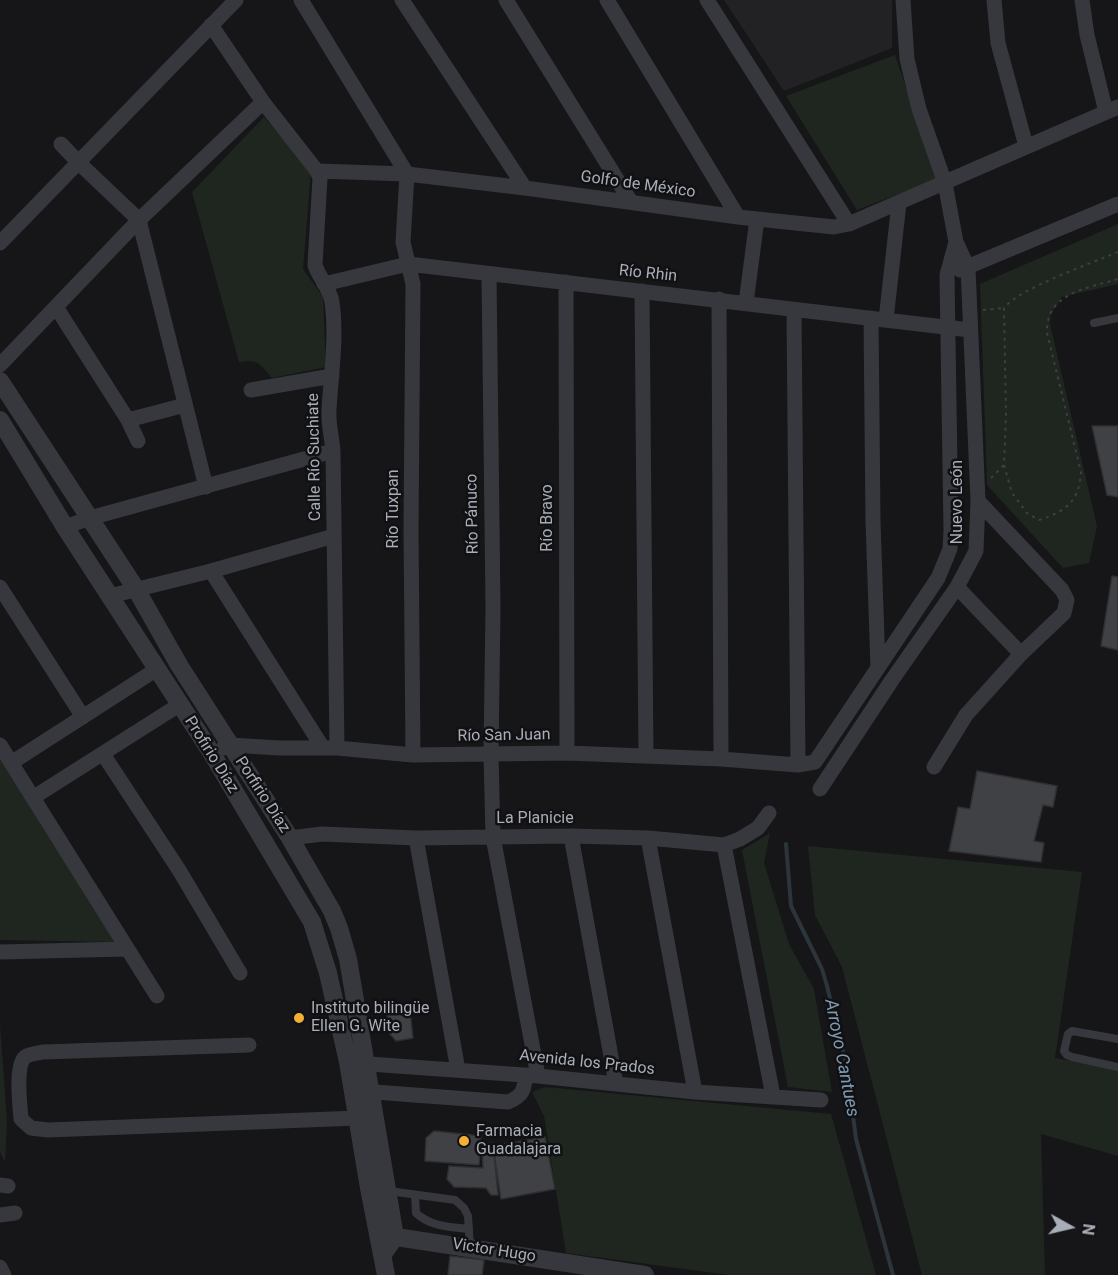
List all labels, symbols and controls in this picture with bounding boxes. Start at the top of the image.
street label: Golfo de México [579,167,697,203]
street label: Río Rhin [618,261,678,287]
street label: Calle Río Suchiate [304,393,326,521]
street label: Nuevo León [948,460,968,544]
street label: Río Tuxpan [384,470,404,548]
street label: Río Pánuco [463,473,483,555]
street label: Río Bravo [538,484,558,552]
street label: Profirio Díaz [180,713,242,797]
street label: Río San Juan [457,726,551,746]
street label: Porfirio Díaz [230,753,294,837]
street label: La Planicie [496,809,574,829]
water label: Arroyo Cantues [819,997,863,1119]
place label: Instituto bilingüe Ellen G. Wite [311,999,430,1037]
marker: Instituto bilingüe Ellen G. Wite [292,1011,306,1025]
street label: Avenida los Prados [518,1046,656,1080]
place label: Farmacia Guadalajara [476,1122,561,1160]
marker: Farmacia Guadalajara [457,1134,471,1148]
north arrow [1040,1197,1100,1257]
text: N [1078,1223,1099,1236]
street label: Victor Hugo [451,1235,537,1267]

